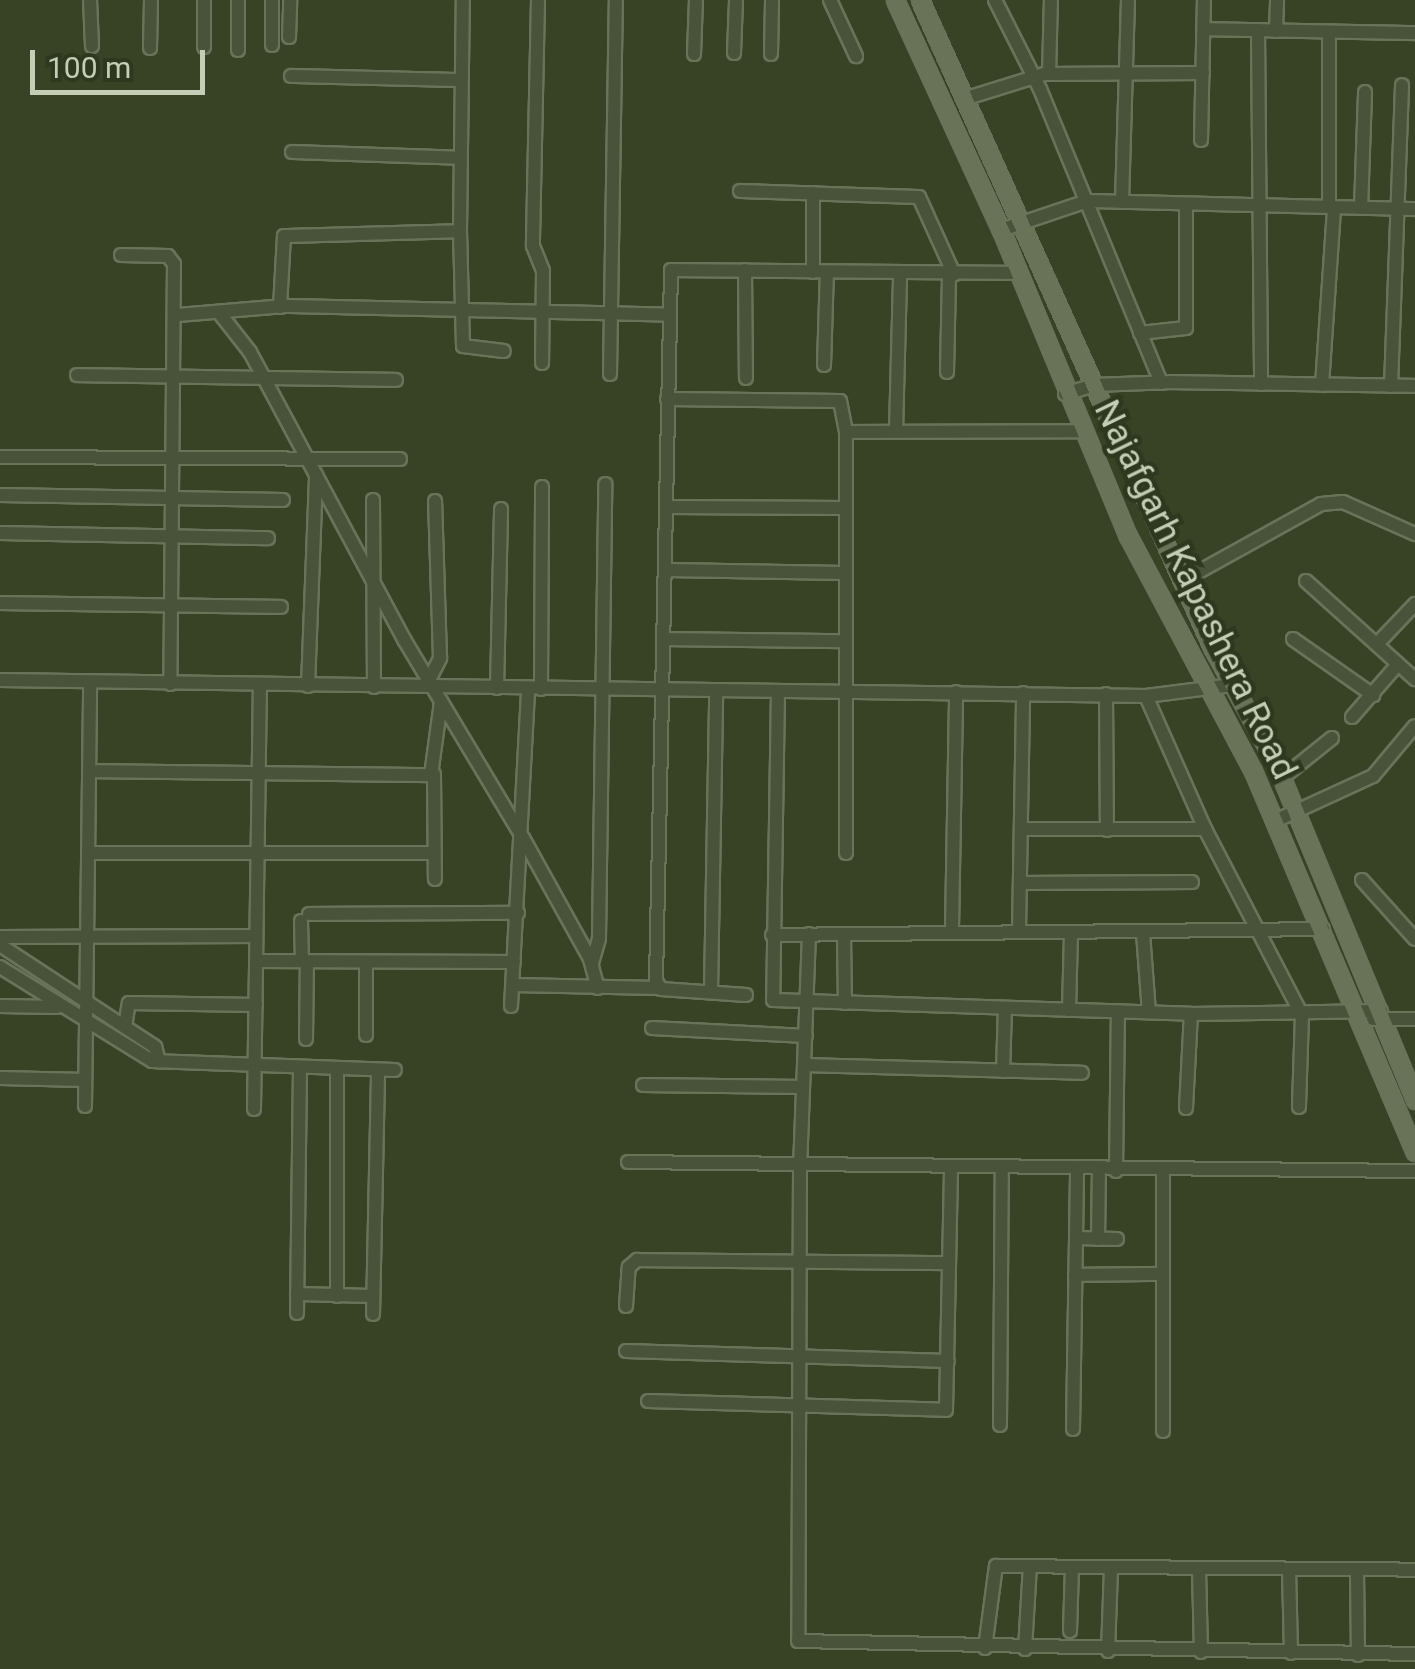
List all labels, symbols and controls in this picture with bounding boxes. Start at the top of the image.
scale bar [35,30,210,92]
text: 100 m [47,50,131,85]
street label: Najafgarh Kapashera Road [1085,394,1305,786]

